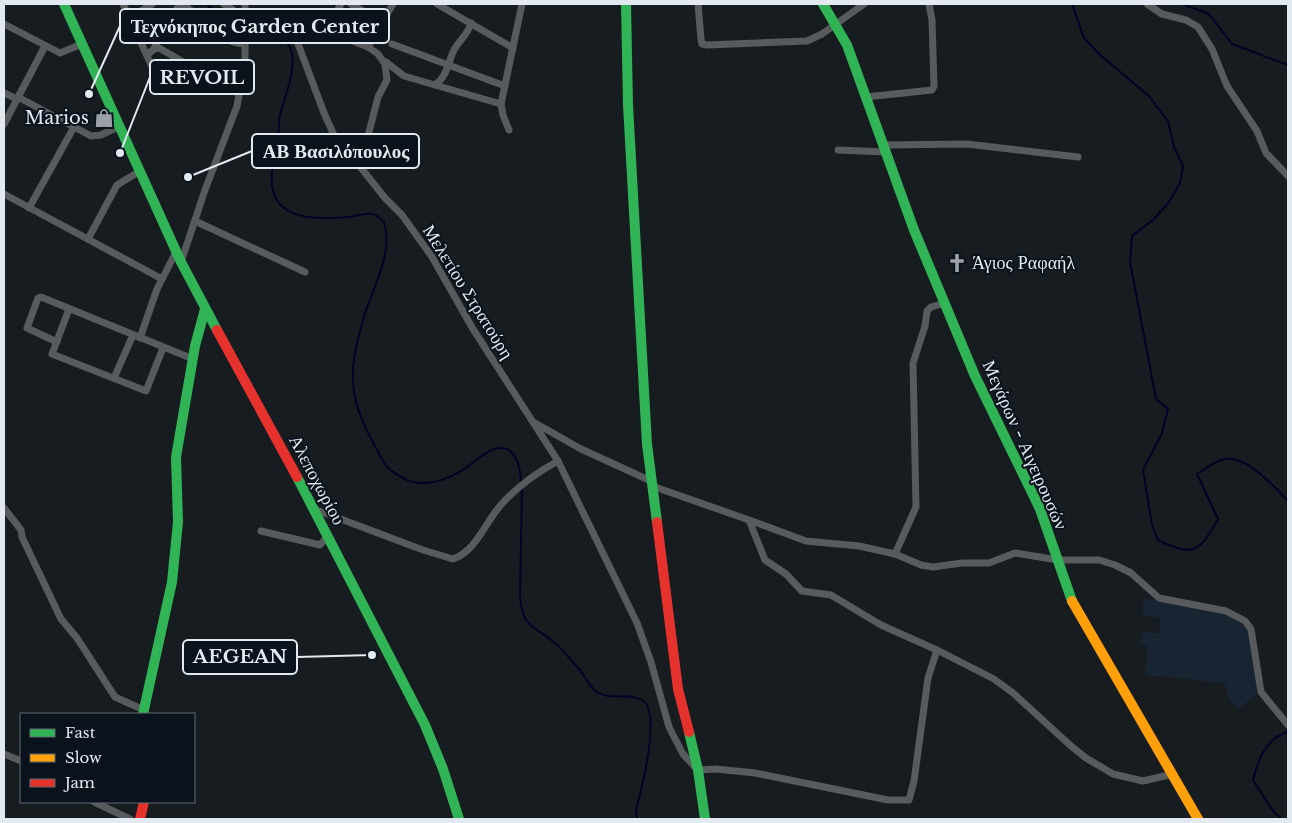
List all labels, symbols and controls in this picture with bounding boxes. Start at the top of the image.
callout: Τεχνόκηπος Garden Center [120,9,389,43]
text: Τεχνόκηπος Garden Center [131,15,380,38]
callout: REVOIL [150,60,254,94]
text: REVOIL [160,66,245,89]
place label: Marios [25,107,89,129]
shop icon: Marios [93,107,115,129]
callout: ΑΒ Βασιλόπουλος [252,134,419,168]
text: ΑΒ Βασιλόπουλος [263,140,410,163]
street label: Μελετίου Στρατούρη [418,221,518,363]
church icon: Άγιος Ραφαήλ [946,252,968,274]
place label: Άγιος Ραφαήλ [972,252,1076,274]
street label: Μεγάρων - Αιγειρουσών [978,357,1072,533]
street label: Αλεποχωρίου [284,431,350,529]
callout: AEGEAN [183,640,297,674]
text: AEGEAN [192,645,287,668]
legend [20,713,195,803]
text: Fast [65,723,96,742]
text: Slow [65,748,102,767]
text: Jam [63,773,95,792]

